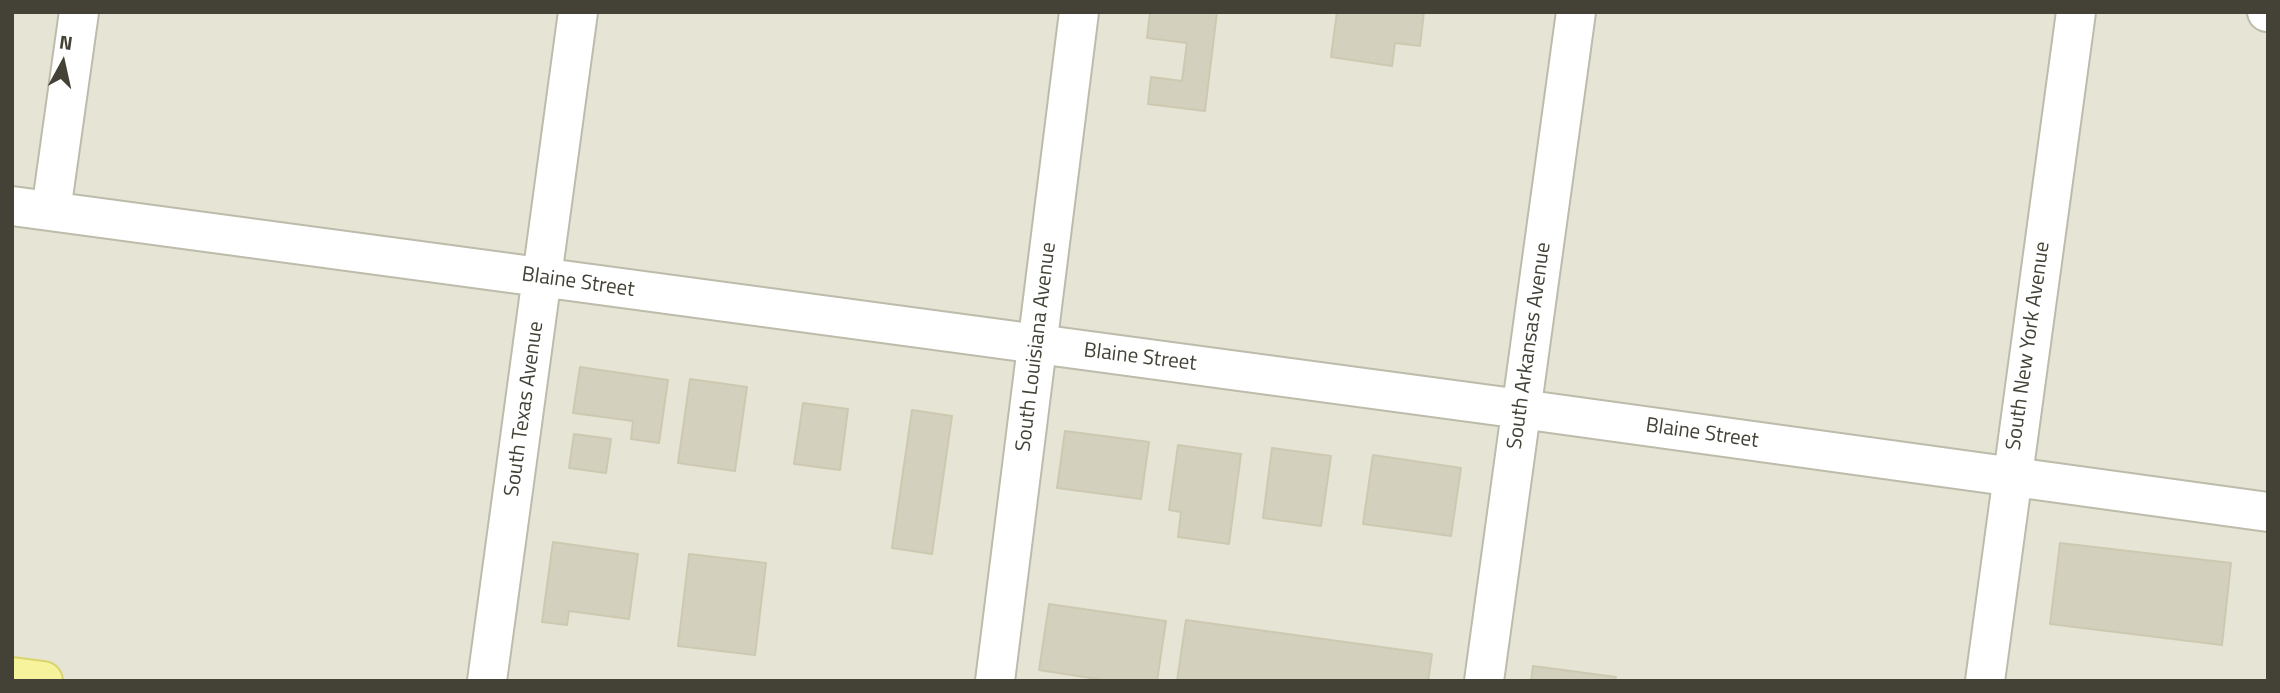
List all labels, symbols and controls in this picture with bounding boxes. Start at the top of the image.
text: N [57,26,75,57]
north arrow [28,28,98,98]
street label: South New York Avenue [2002,240,2056,452]
street label: South Louisiana Avenue [1012,241,1062,453]
street label: South Arkansas Avenue [1503,241,1557,451]
street label: Blaine Street [520,263,636,303]
street label: South Texas Avenue [500,320,550,498]
street label: Blaine Street [1082,339,1198,377]
street label: Blaine Street [1644,414,1760,454]

